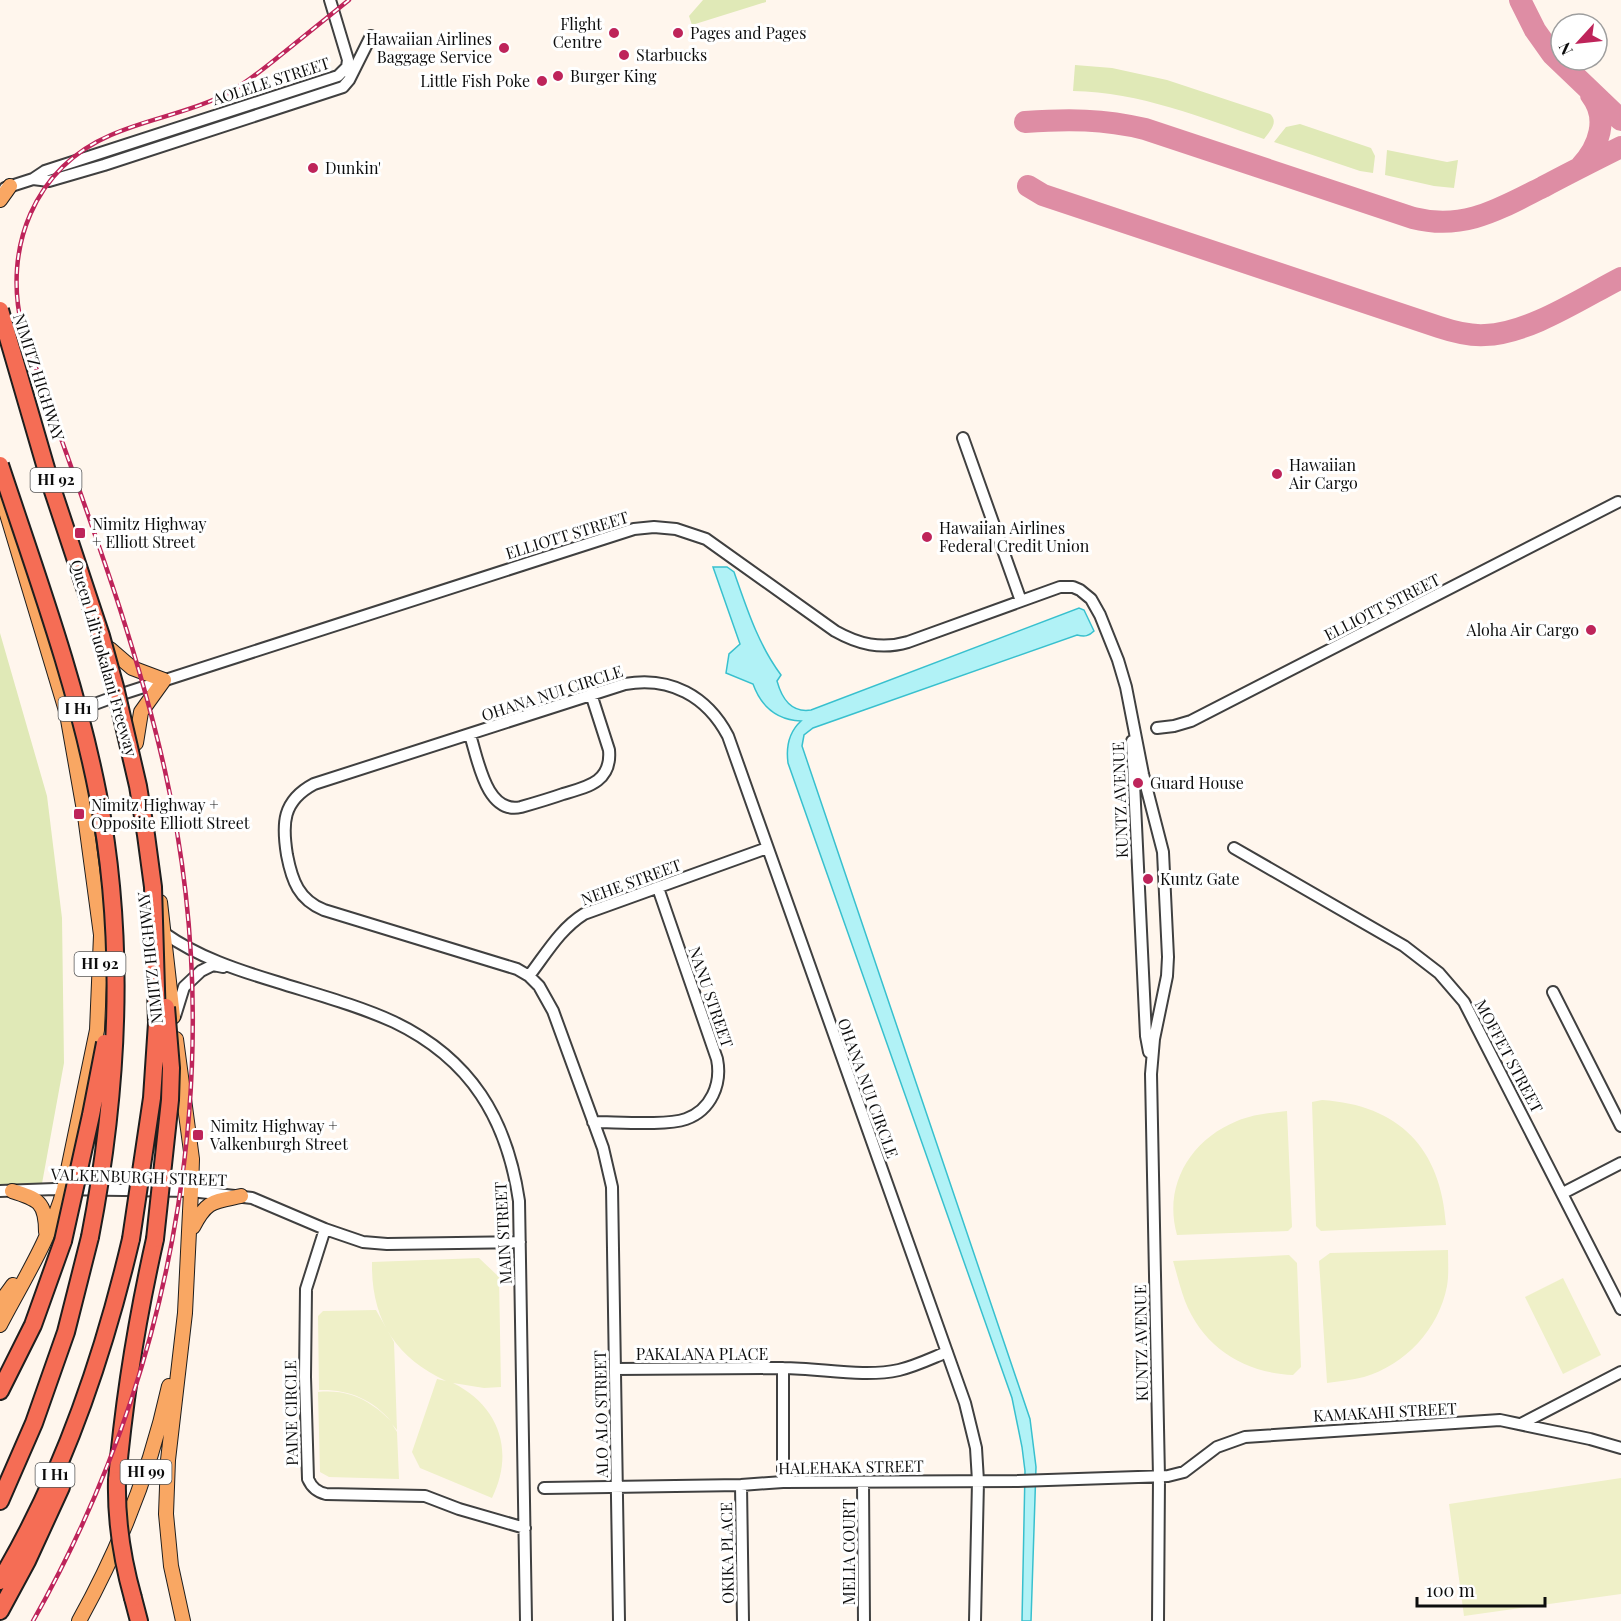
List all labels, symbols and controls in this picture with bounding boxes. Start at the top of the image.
north arrow [1549,12,1609,72]
place label: Flight Centre [553,13,602,52]
place label: Pages and Pages [690,22,806,43]
marker: Flight Centre [607,26,621,40]
marker: Pages and Pages [671,26,685,40]
place label: Hawaiian Airlines Baggage Service [366,28,492,67]
text: N [1553,39,1577,59]
marker: Hawaiian Airlines Baggage Service [497,41,511,55]
place label: Starbucks [636,44,707,65]
marker: Starbucks [617,48,631,62]
street label: AOLELE STREET [208,52,332,110]
place label: Burger King [570,65,657,86]
marker: Burger King [551,69,565,83]
place label: Little Fish Poke [420,70,530,91]
marker: Little Fish Poke [535,74,549,88]
place label: Dunkin' [325,157,381,178]
marker: Dunkin' [306,161,320,175]
street label: NIMITZ HIGHWAY [9,311,70,444]
place label: Hawaiian Air Cargo [1288,454,1358,493]
marker: Hawaiian Air Cargo [1270,467,1284,481]
road number: HI 92 [31,468,82,492]
street label: ELLIOTT STREET [503,506,631,563]
place label: Nimitz Highway + Elliott Street [92,513,207,552]
place label: Hawaiian Airlines Federal Credit Union [939,517,1090,556]
marker: Nimitz Highway + Elliott Street [73,526,87,540]
marker: Hawaiian Airlines Federal Credit Union [920,530,934,544]
street label: Queen Liliʻuokalani Freeway [66,557,143,759]
street label: ELLIOTT STREET [1320,568,1443,645]
place label: Aloha Air Cargo [1466,619,1579,640]
marker: Aloha Air Cargo [1584,623,1598,637]
street label: OHANA NUI CIRCLE [478,660,625,725]
road number: I H1 [58,697,98,721]
street label: KUNTZ AVENUE [1107,741,1132,859]
place label: Guard House [1150,772,1244,793]
marker: Guard House [1131,776,1145,790]
place label: Nimitz Highway + Opposite Elliott Street [91,794,250,833]
marker: Nimitz Highway + Opposite Elliott Street [72,807,86,821]
street label: NEHE STREET [578,854,684,909]
place label: Kuntz Gate [1160,868,1240,889]
marker: Kuntz Gate [1141,872,1155,886]
street label: NIMITZ HIGHWAY [132,890,167,1025]
street label: NANU STREET [684,944,739,1050]
road number: HI 92 [74,952,126,976]
street label: MOFFET STREET [1471,995,1548,1116]
street label: OHANA NUI CIRCLE [833,1015,904,1161]
place label: Nimitz Highway + Valkenburgh Street [209,1115,348,1154]
marker: Nimitz Highway + Valkenburgh Street [191,1128,205,1142]
street label: VALKENBURGH STREET [49,1163,228,1190]
street label: MAIN STREET [489,1181,516,1285]
street label: KUNTZ AVENUE [1129,1285,1152,1401]
street label: PAKALANA PLACE [636,1343,768,1364]
street label: ALO ALO STREET [589,1350,612,1479]
street label: PAINE CIRCLE [279,1360,302,1466]
street label: KAMAKAHI STREET [1312,1397,1458,1426]
street label: HALEHAKA STREET [778,1455,924,1478]
road number: HI 99 [120,1460,172,1484]
road number: I H1 [36,1463,74,1487]
street label: MELIA COURT [838,1499,859,1605]
street label: OKIKA PLACE [715,1502,738,1604]
scale bar [1417,1570,1544,1608]
text: 100 m [1426,1578,1475,1602]

